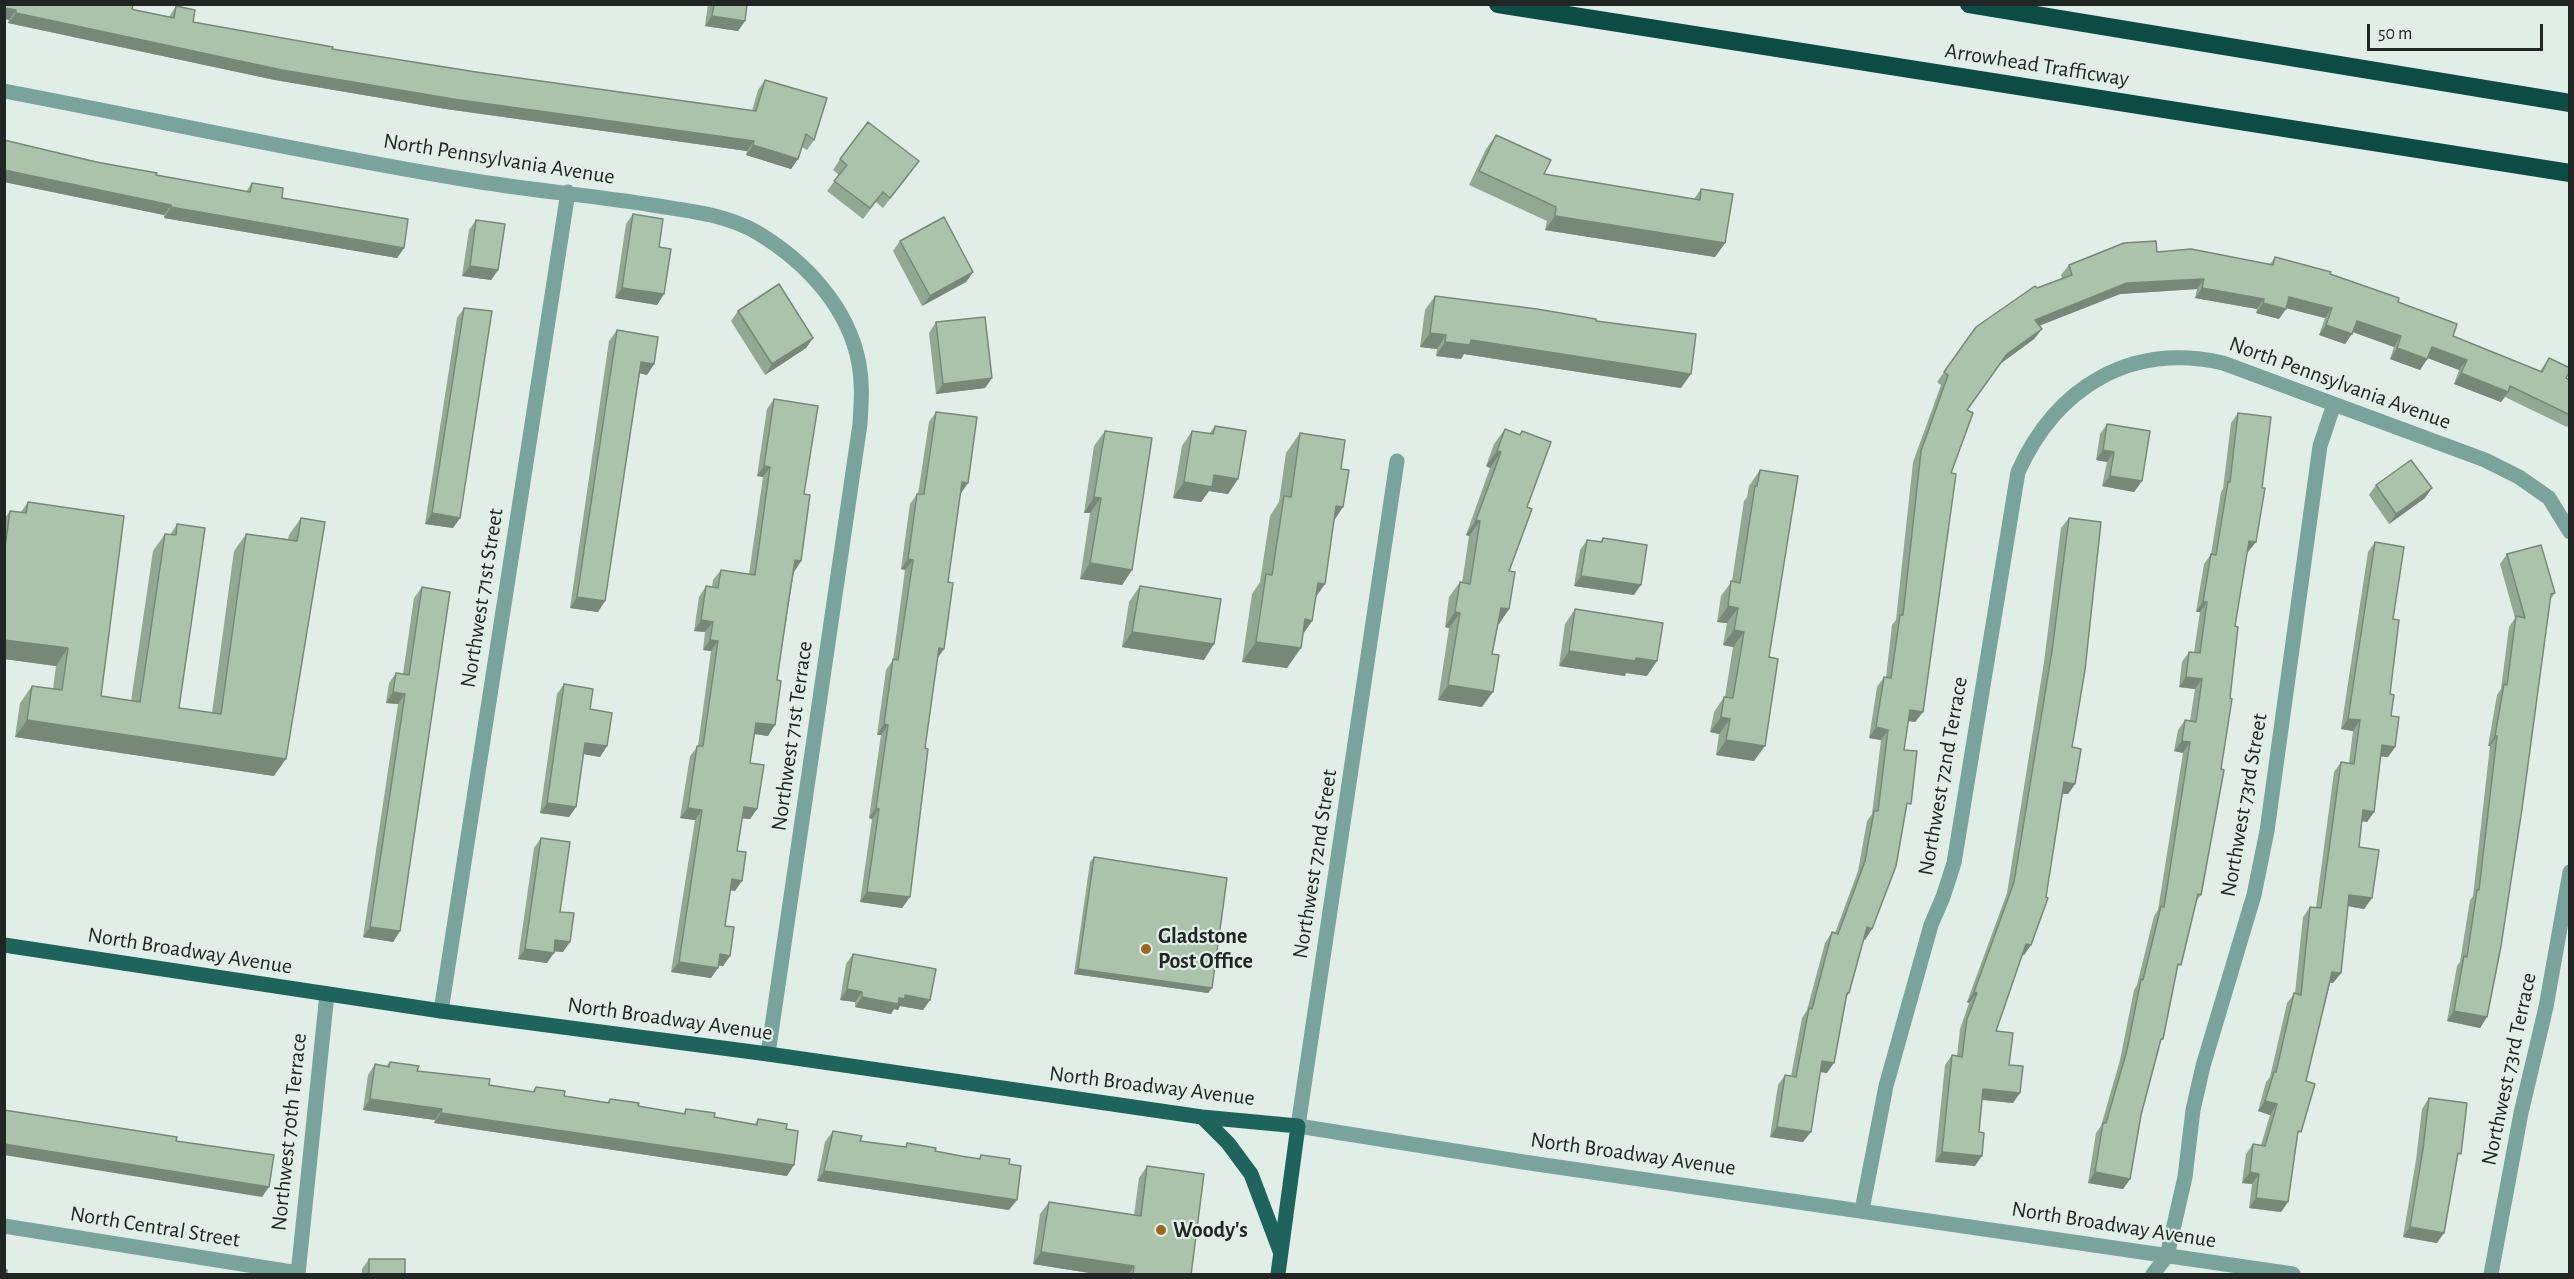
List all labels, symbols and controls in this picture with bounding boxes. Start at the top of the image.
scale bar [2370,12,2546,50]
text: 50 m [2378,25,2412,43]
street label: Arrowhead Trafficway [1943,37,2131,93]
street label: North Pennsylvania Avenue [381,128,617,190]
street label: North Pennsylvania Avenue [2226,331,2454,435]
street label: Northwest 71st Street [455,507,509,689]
street label: Northwest 71st Terrace [766,639,818,833]
street label: Northwest 72nd Terrace [1913,674,1973,878]
street label: Northwest 73rd Street [2215,711,2273,899]
street label: Northwest 72nd Street [1287,768,1343,960]
street label: North Broadway Avenue [86,922,294,980]
place label: Gladstone Post Office [1158,923,1253,974]
marker: Gladstone Post Office [1139,942,1153,956]
street label: Northwest 73rd Terrace [2476,970,2542,1168]
street label: North Broadway Avenue [566,992,774,1046]
street label: Northwest 70th Terrace [265,1032,313,1232]
street label: North Broadway Avenue [1048,1060,1256,1112]
street label: North Broadway Avenue [1529,1127,1737,1181]
street label: North Broadway Avenue [2010,1196,2218,1254]
street label: North Central Street [68,1201,242,1253]
place label: Woody's [1173,1217,1248,1243]
marker: Woody's [1154,1223,1168,1237]

